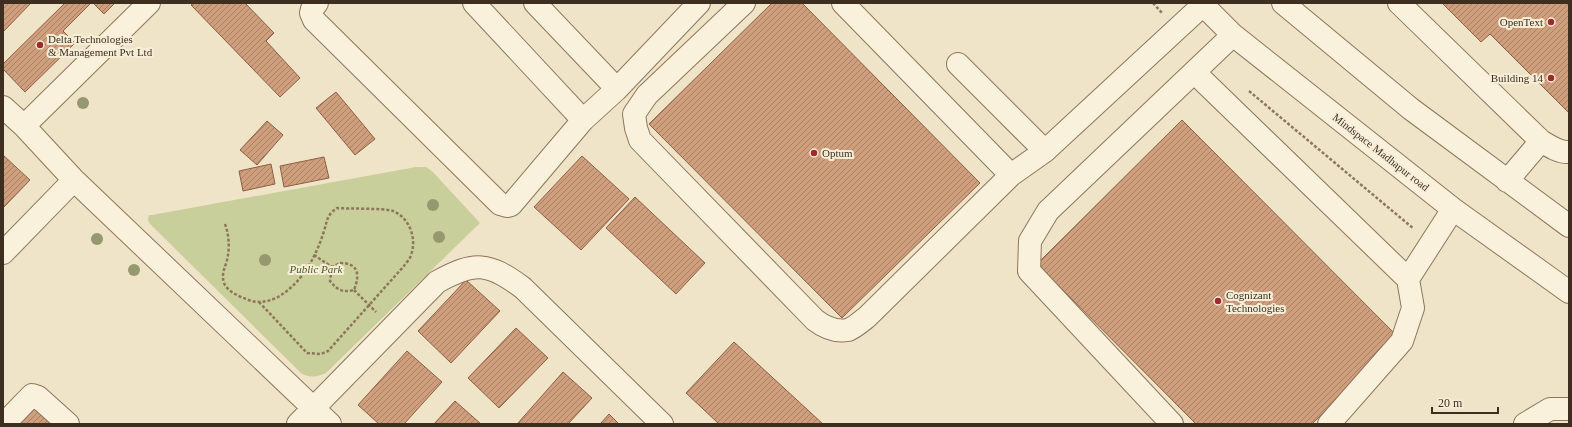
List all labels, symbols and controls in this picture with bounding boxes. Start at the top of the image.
place label: OpenText [1500,16,1543,28]
marker: OpenText [1546,17,1556,27]
place label: Delta Technologies & Management Pvt Ltd [48,33,153,58]
marker: Delta Technologies & Management Pvt Ltd [35,40,45,50]
place label: Building 14 [1491,72,1543,84]
marker: Building 14 [1546,73,1556,83]
street label: Mindspace Madhapur road [1331,111,1432,194]
place label: Optum [822,147,853,159]
marker: Optum [809,148,819,158]
park label: Public Park [289,263,344,275]
place label: Cognizant Technologies [1226,289,1285,314]
marker: Cognizant Technologies [1213,296,1223,306]
scale bar [1432,389,1498,415]
text: 20 m [1438,396,1463,410]

